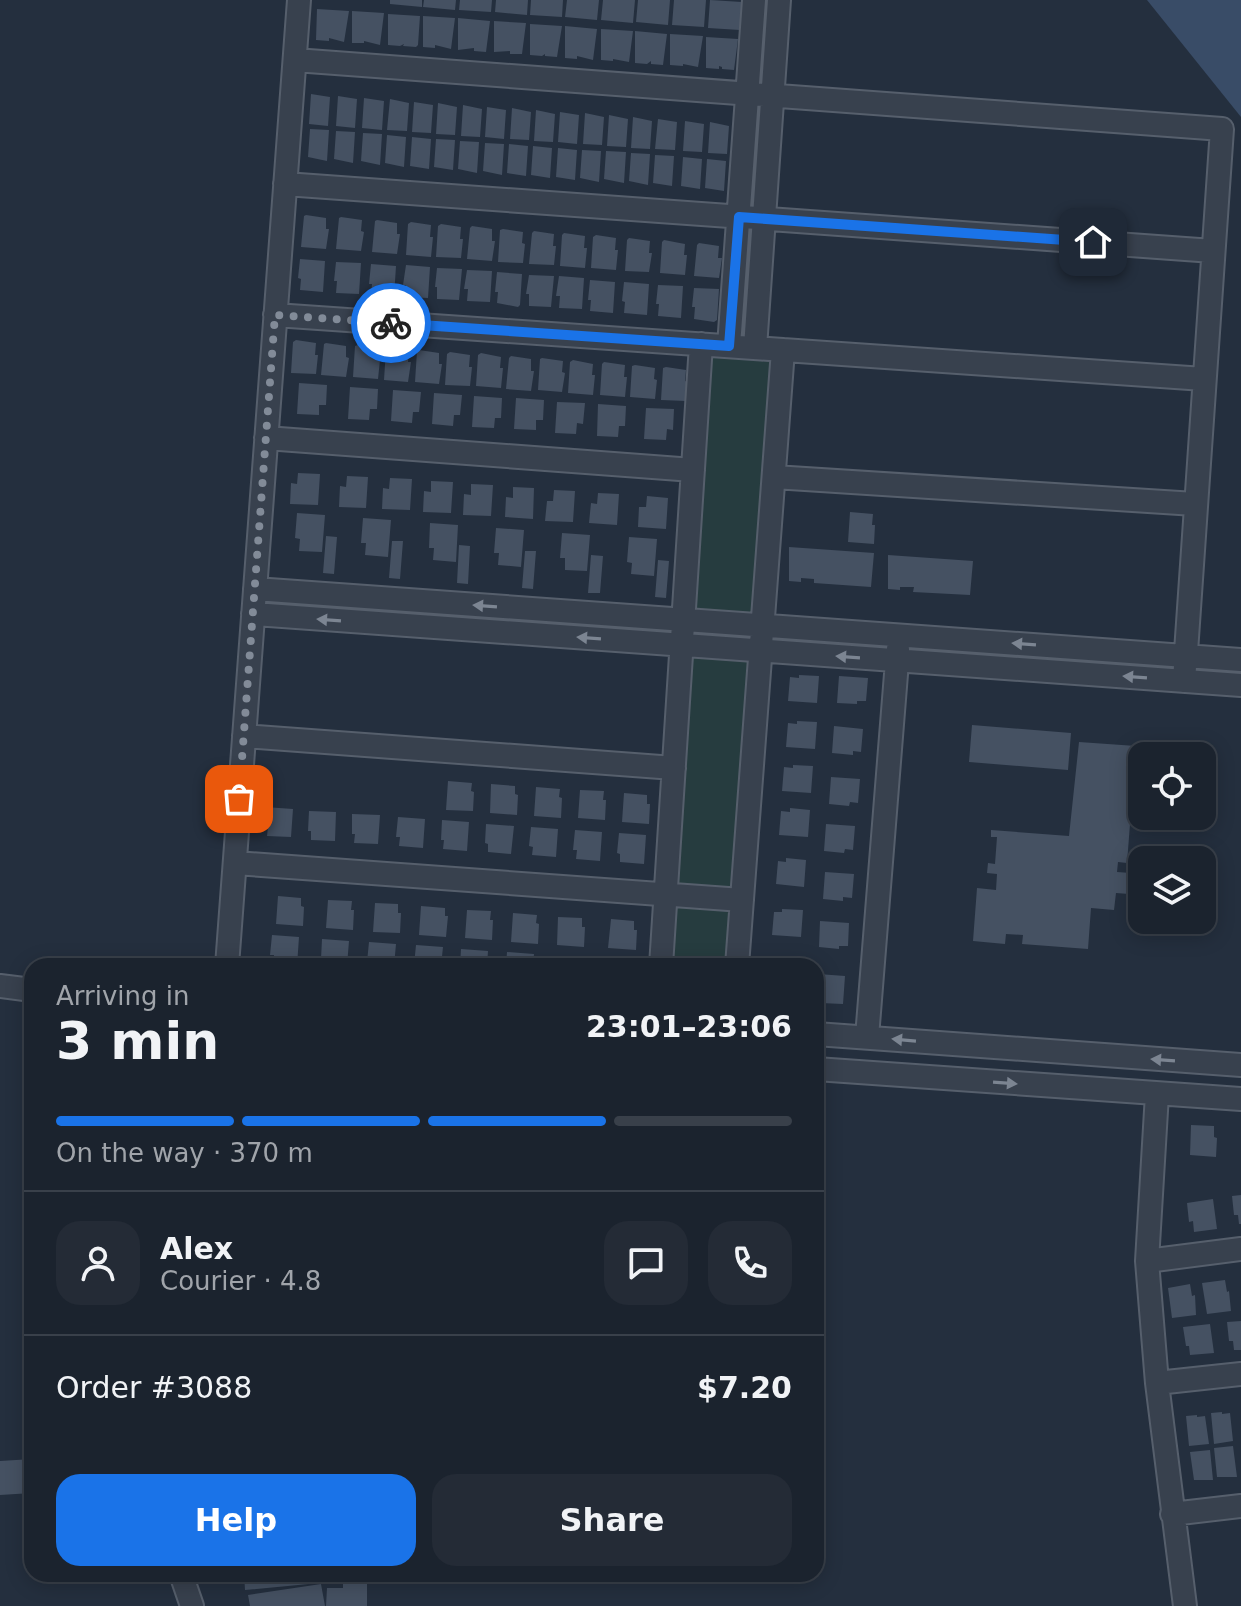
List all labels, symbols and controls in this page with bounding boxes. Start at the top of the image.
pin [1059,208,1127,276]
icon: home [1071,220,1115,264]
courier [351,283,431,363]
icon: bike [369,301,413,345]
one-way arrow [472,599,497,612]
one-way arrow [316,613,341,626]
one-way arrow [576,631,601,644]
one-way arrow [1011,637,1036,650]
one-way arrow [835,650,860,663]
one-way arrow [1122,670,1147,683]
map controls [1128,742,1216,934]
button: locate [1128,742,1216,830]
pin [205,765,273,833]
icon: bag [217,777,261,821]
button: layers [1128,846,1216,934]
text: Arriving in [56,981,190,1011]
text: 23:01–23:06 [586,1009,792,1044]
text: 3 min [56,1011,219,1071]
one-way arrow [891,1033,916,1046]
one-way arrow [1150,1053,1175,1066]
one-way arrow [993,1077,1018,1090]
text: On the way · 370 m [56,1138,313,1168]
button: person [56,1221,140,1305]
button: chat [604,1221,688,1305]
button: phone [708,1221,792,1305]
text: Alex [160,1231,233,1266]
text: Courier · 4.8 [160,1266,321,1296]
text: Order #3088 [56,1370,252,1405]
text: $7.20 [697,1370,792,1405]
button: Help [56,1474,416,1566]
button: Share [432,1474,792,1566]

